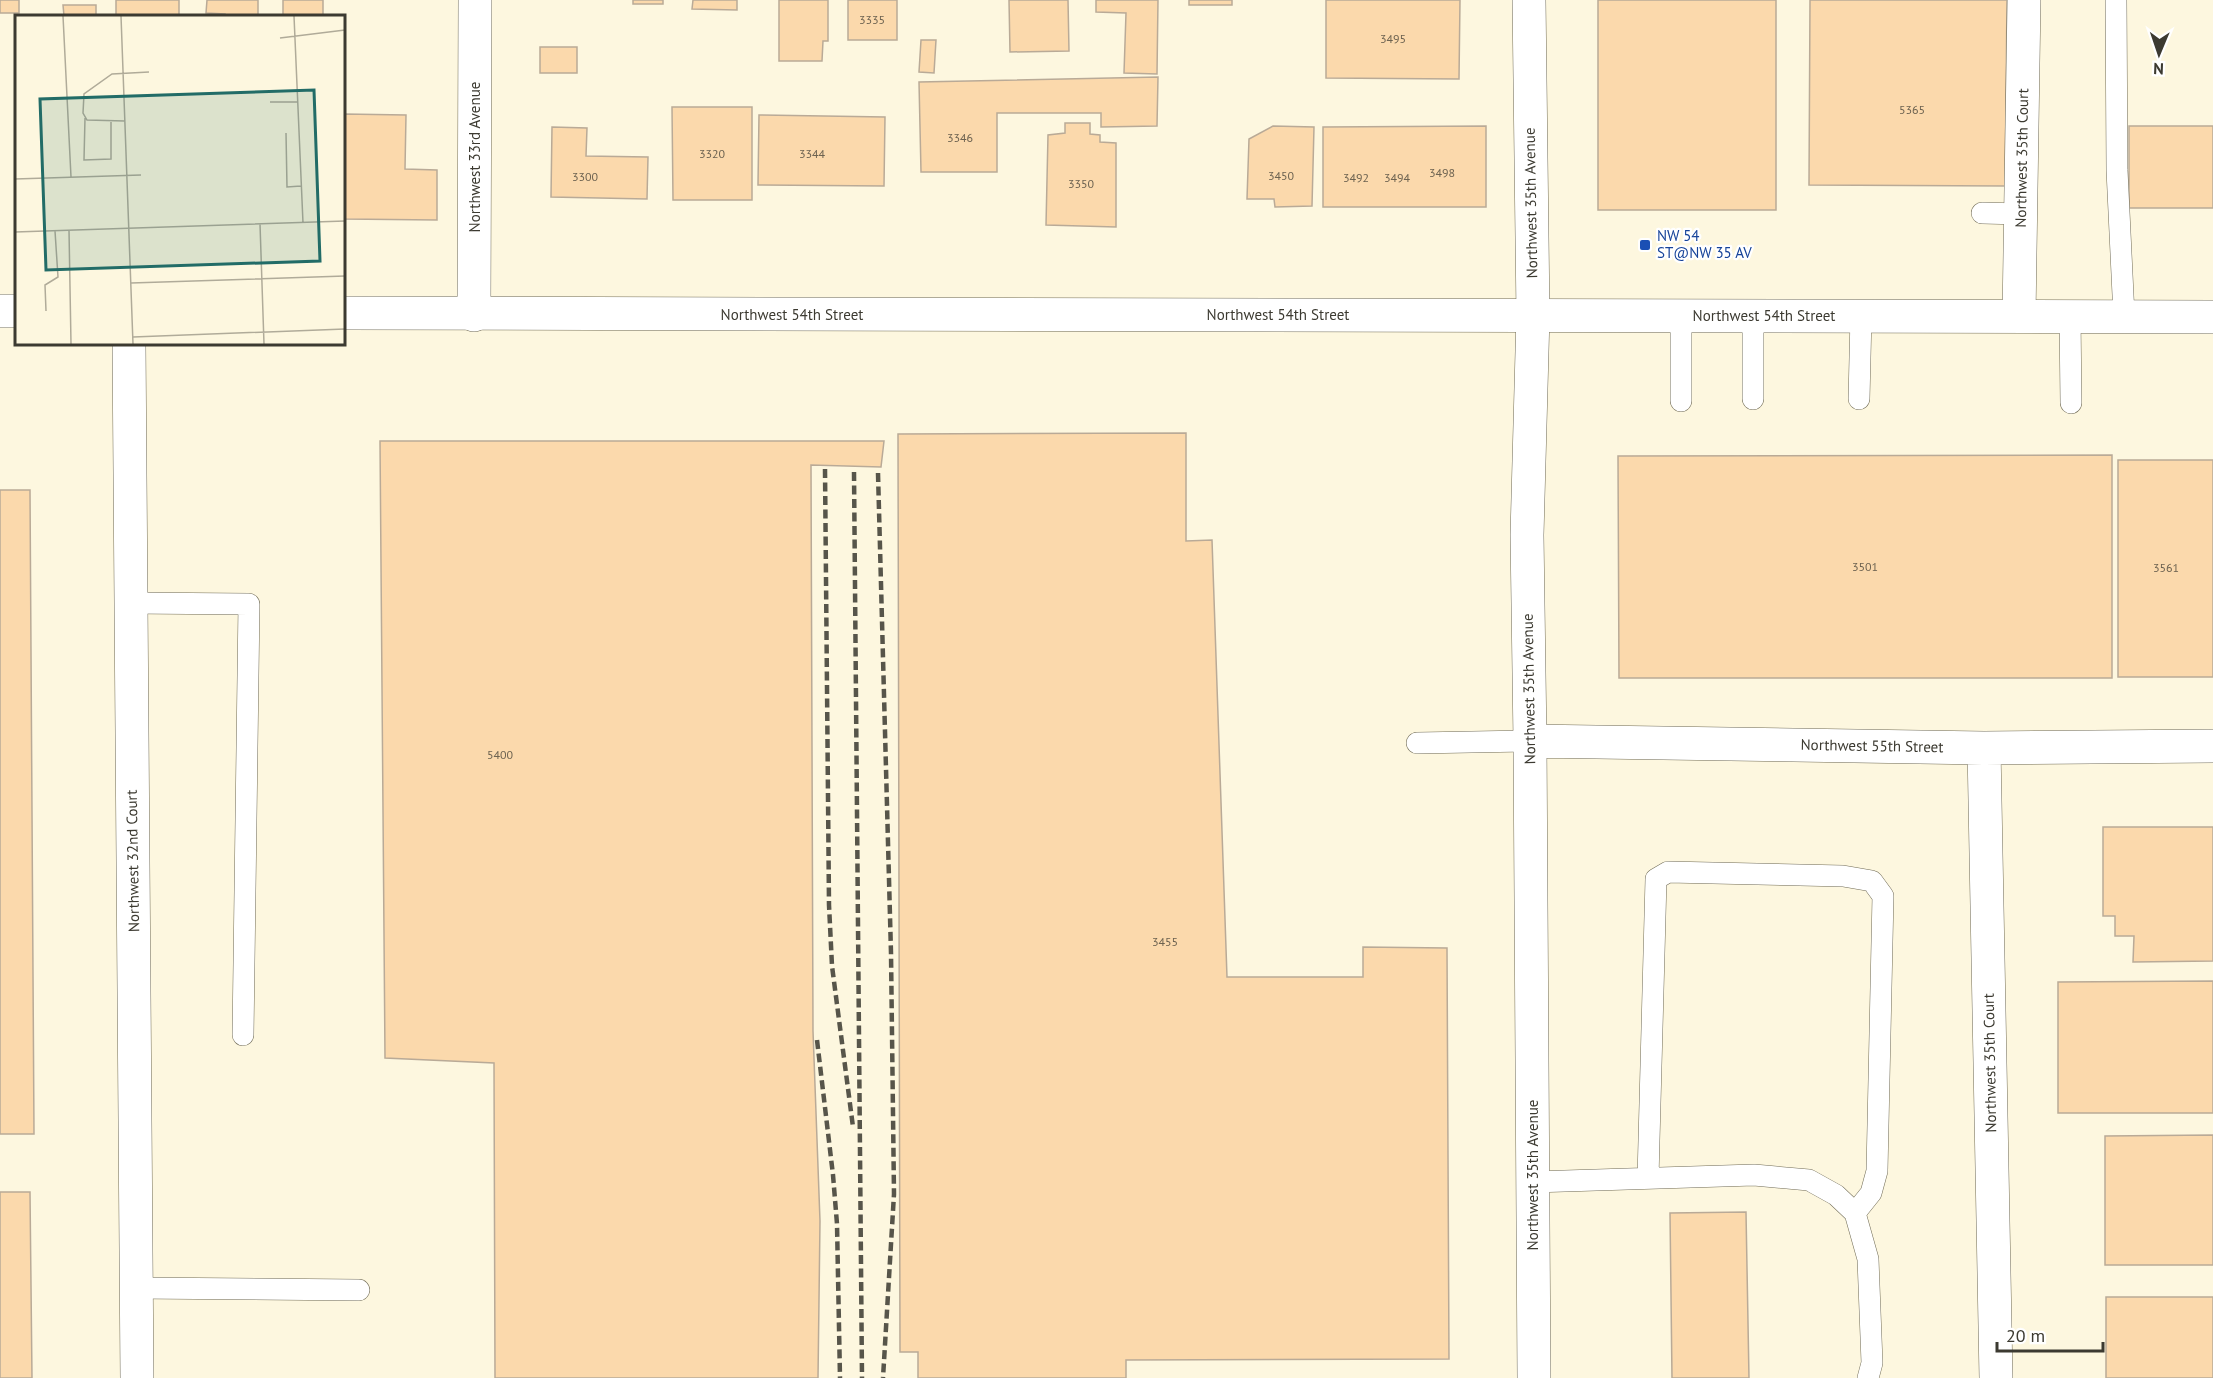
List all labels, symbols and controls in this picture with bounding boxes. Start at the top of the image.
house number: 3335 [859,12,885,27]
inset map [15,15,345,345]
north arrow [2129,24,2189,84]
house number: 3495 [1380,31,1406,46]
text: N [2153,59,2164,79]
street label: Northwest 33rd Avenue [465,82,484,232]
street label: Northwest 35th Court [2011,88,2032,228]
house number: 5365 [1899,102,1925,117]
street label: Northwest 35th Avenue [1520,127,1541,279]
house number: 3346 [947,130,973,145]
house number: 3320 [699,146,726,161]
house number: 3344 [799,146,826,161]
house number: 3498 [1429,165,1455,180]
house number: 3450 [1268,168,1295,183]
house number: 3300 [572,169,599,184]
house number: 3492 [1343,170,1369,185]
house number: 3494 [1384,170,1411,185]
house number: 3350 [1068,176,1095,191]
place label: NW 54 ST@NW 35 AV [1657,226,1752,262]
marker: NW 54 ST@NW 35 AV [1638,238,1652,252]
street label: Northwest 54th Street [721,305,863,324]
street label: Northwest 54th Street [1207,305,1349,324]
street label: Northwest 54th Street [1693,306,1835,325]
house number: 3501 [1852,559,1878,574]
house number: 3561 [2153,560,2179,575]
street label: Northwest 35th Avenue [1518,613,1539,765]
street label: Northwest 55th Street [1800,735,1944,756]
house number: 5400 [487,747,514,762]
street label: Northwest 32nd Court [122,790,143,932]
house number: 3455 [1152,934,1178,949]
street label: Northwest 35th Court [1979,993,2000,1133]
street label: Northwest 35th Avenue [1523,1100,1542,1250]
scale bar [1997,1315,2104,1353]
text: 20 m [2006,1324,2045,1347]

